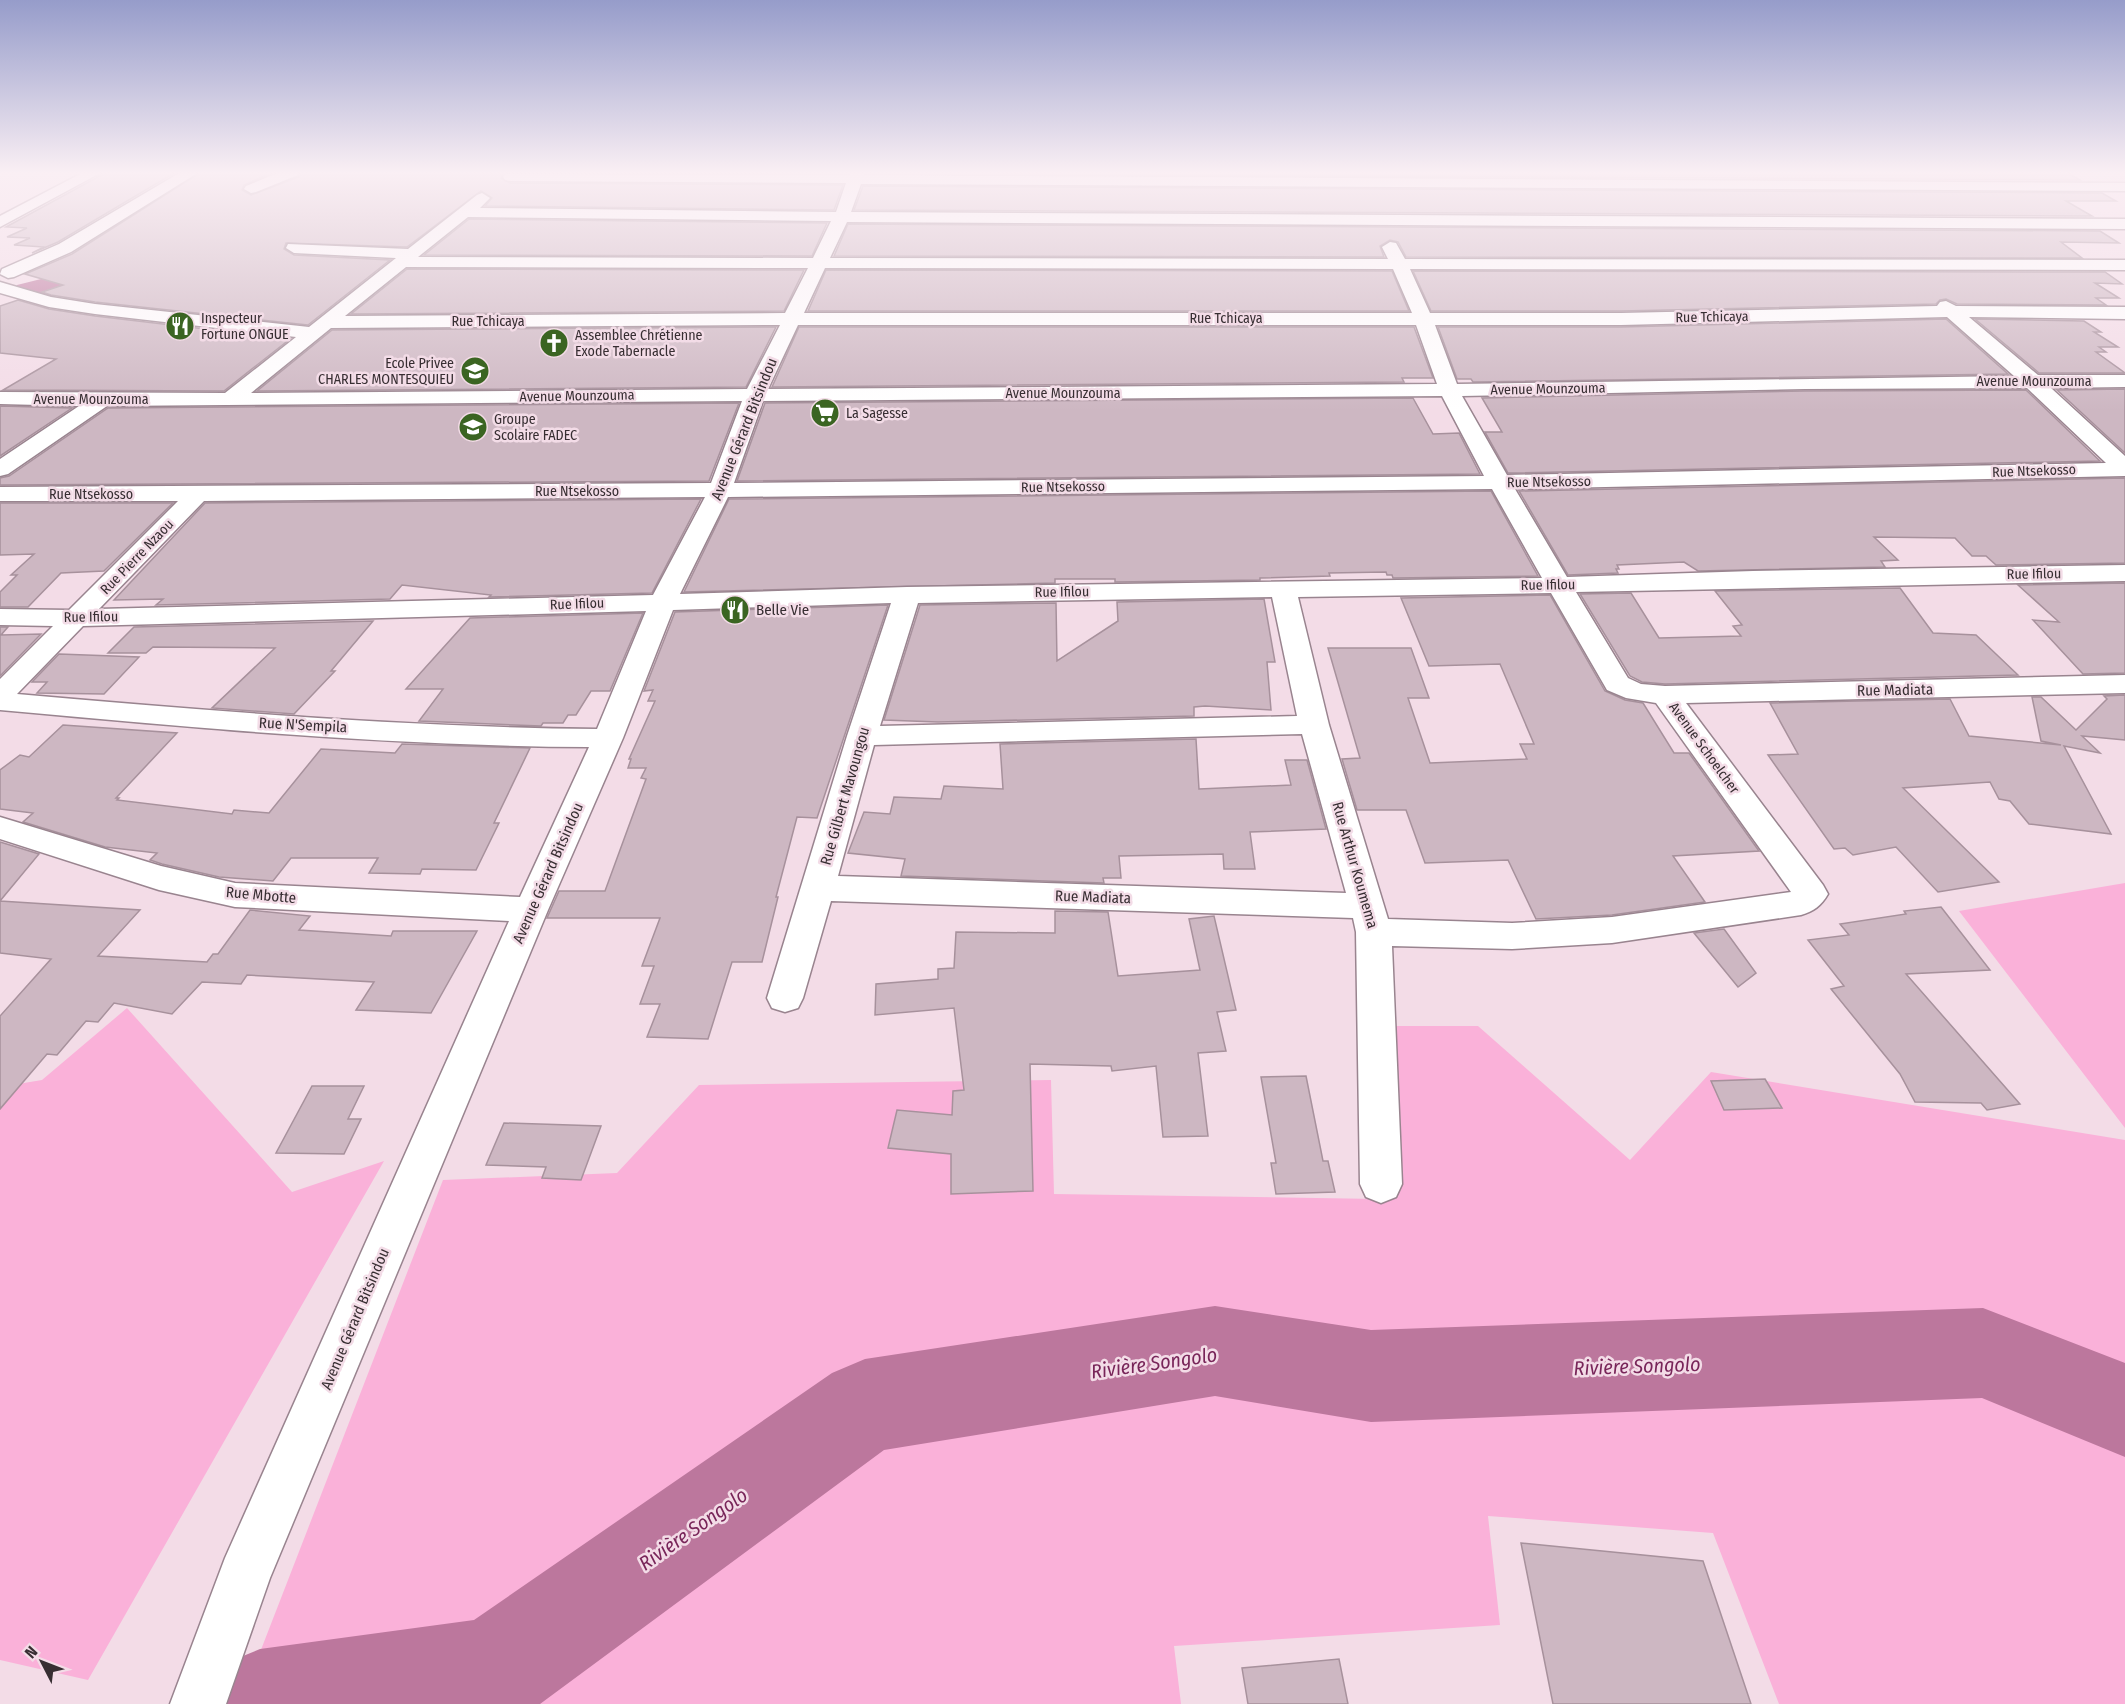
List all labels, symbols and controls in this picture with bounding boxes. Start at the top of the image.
street label: Rue Tchicaya [1675,308,1749,326]
restaurant icon: Inspecteur Fortune ONGUE [164,310,196,342]
place label: Inspecteur Fortune ONGUE [201,310,289,343]
street label: Rue Tchicaya [1189,310,1263,327]
street label: Rue Tchicaya [451,313,525,330]
church icon: Assemblee Chrétienne Exode Tabernacle [538,327,570,359]
place label: Assemblee Chrétienne Exode Tabernacle [575,327,703,360]
place label: Ecole Privee CHARLES MONTESQUIEU [318,355,454,388]
school or university icon: Ecole Privee CHARLES MONTESQUIEU [459,355,491,387]
street label: Avenue Gérard Bitsindou [707,355,781,503]
street label: Avenue Mounzouma [1976,373,2092,390]
street label: Avenue Mounzouma [1490,379,1606,399]
street label: Avenue Mounzouma [1005,385,1121,402]
street label: Avenue Mounzouma [519,386,635,406]
street label: Avenue Mounzouma [33,391,149,408]
supermarket icon: La Sagesse [809,397,841,429]
place label: La Sagesse [846,405,908,422]
school or university icon: Groupe Scolaire FADEC [457,411,489,443]
place label: Groupe Scolaire FADEC [494,411,577,444]
street label: Rue Ntsekosso [1992,461,2076,481]
street label: Rue Ntsekosso [1507,473,1591,491]
street label: Rue Ntsekosso [1021,478,1105,496]
street label: Rue Ntsekosso [535,483,619,500]
street label: Rue Ntsekosso [49,486,133,503]
street label: Rue Pierre Nzaou [97,516,177,598]
street label: Rue Ifilou [2007,565,2061,583]
street label: Rue Ifilou [1521,576,1575,594]
street label: Rue Ifilou [1035,583,1089,601]
restaurant icon: Belle Vie [719,594,751,626]
street label: Rue Ifilou [549,595,605,613]
place label: Belle Vie [756,601,809,619]
street label: Rue Ifilou [64,608,118,626]
street label: Rue Madiata [1857,680,1933,700]
street label: Avenue Schoelcher [1665,699,1743,797]
street label: Rue N'Sempila [258,714,348,736]
street label: Rue Gilbert Mavoungou [817,725,873,867]
street label: Avenue Gérard Bitsindou [509,800,587,946]
street label: Rue Arthur Koumema [1328,800,1382,930]
street label: Rue Mbotte [225,883,297,907]
street label: Rue Madiata [1055,887,1131,907]
street label: Avenue Gérard Bitsindou [317,1246,393,1392]
water label: Rivière Songolo [1089,1342,1219,1384]
water label: Rivière Songolo [1573,1352,1701,1380]
water label: Rivière Songolo [634,1483,752,1575]
north arrow [12,1632,72,1692]
text: N [21,1642,41,1662]

